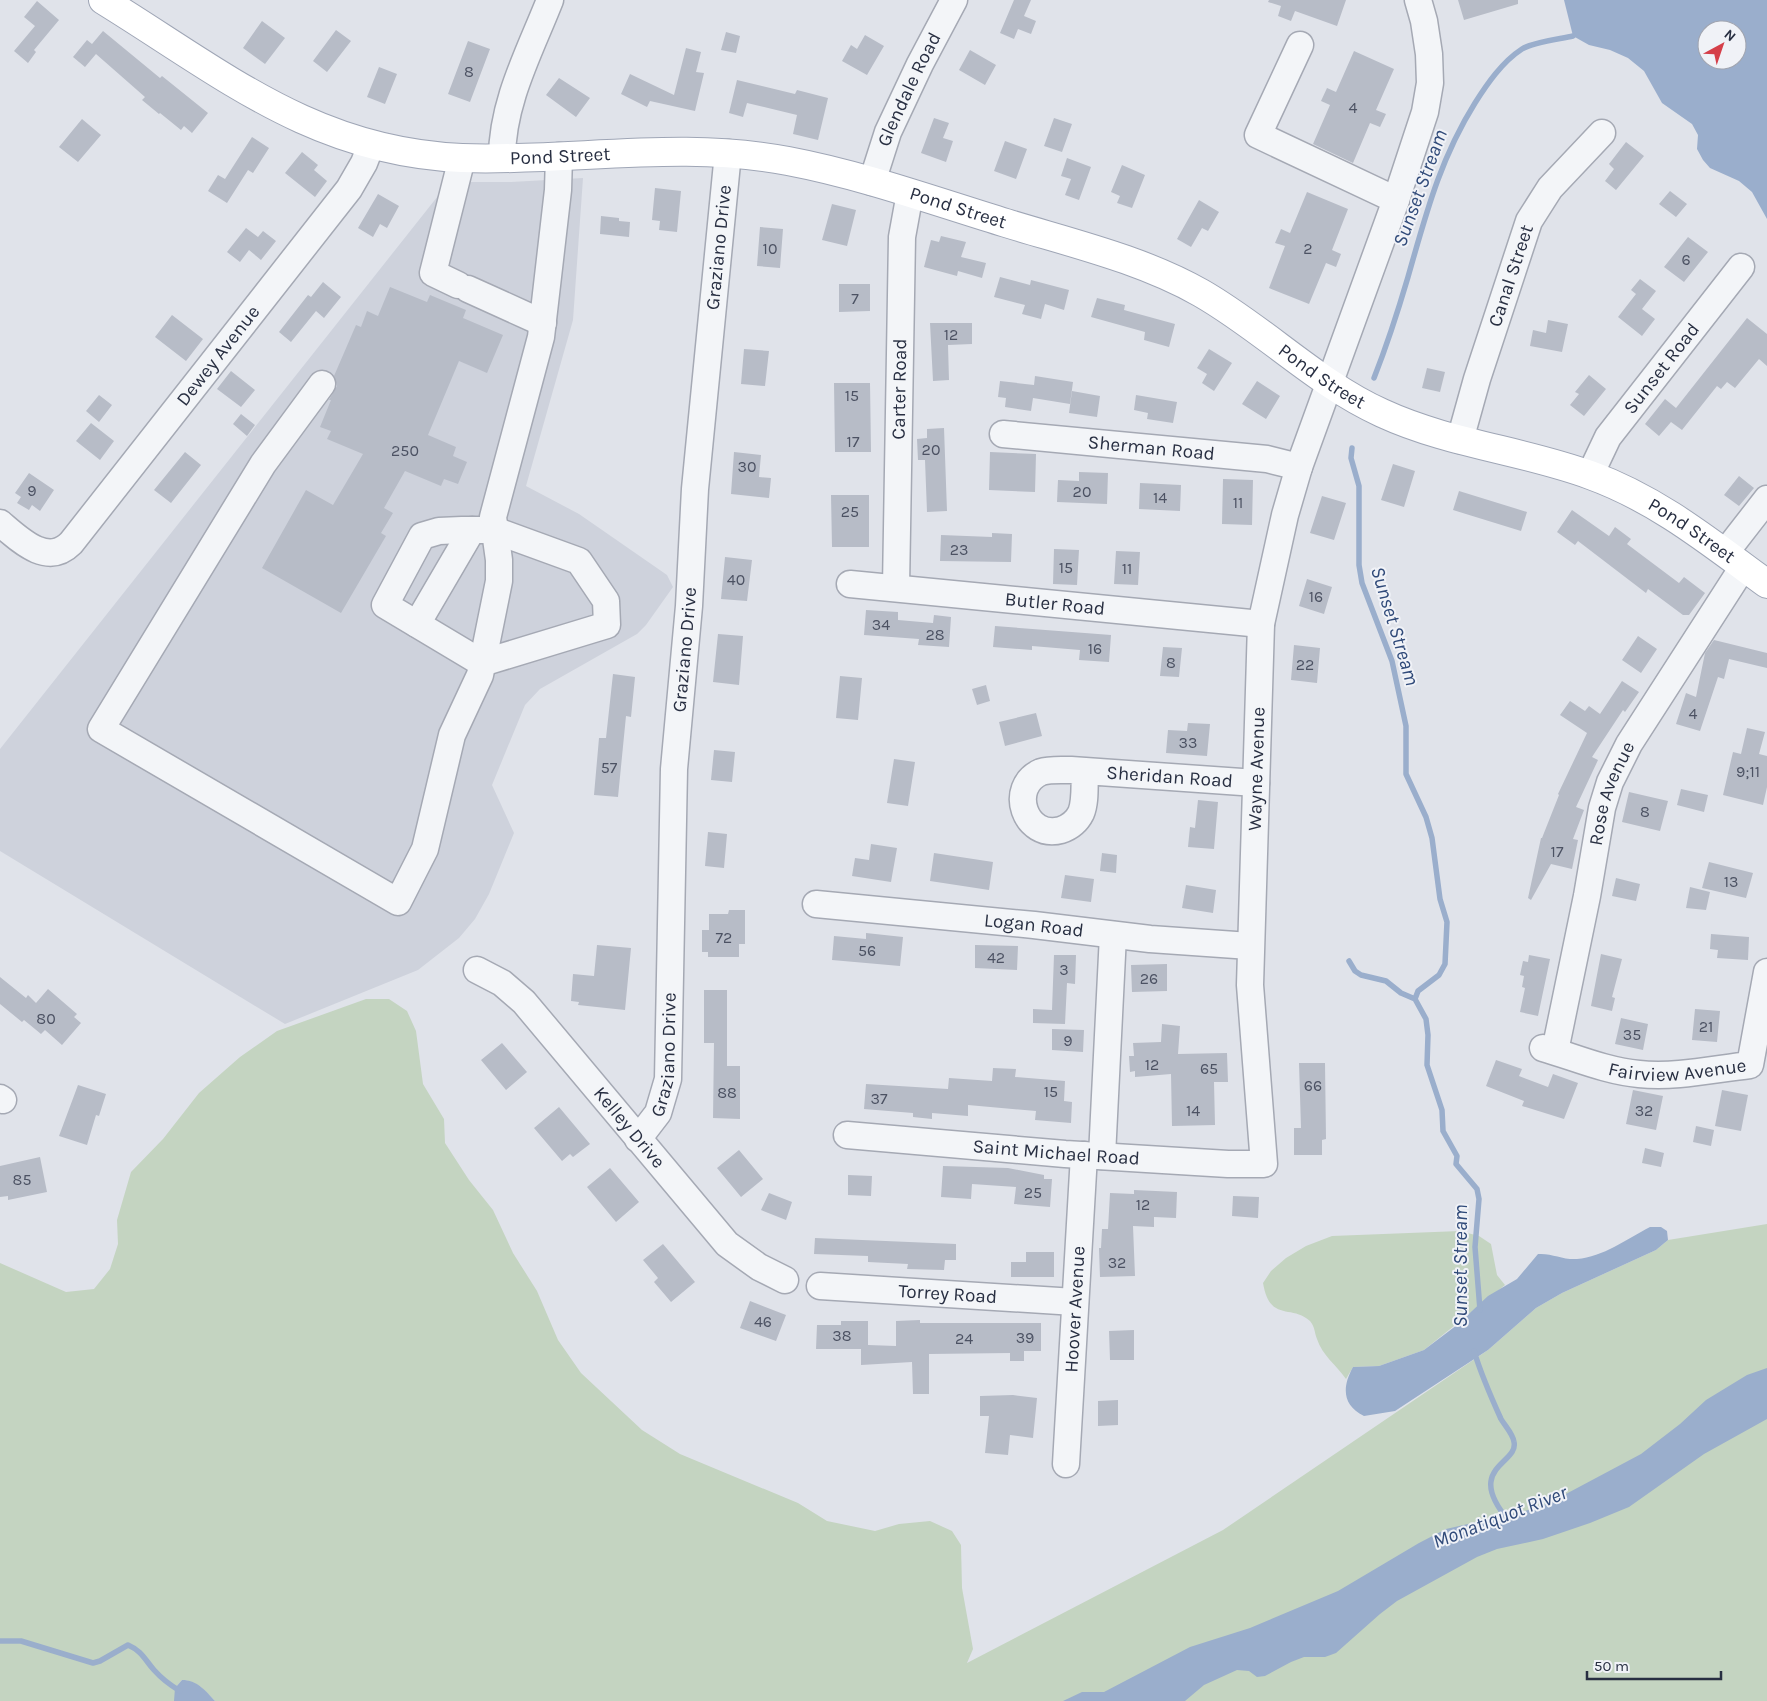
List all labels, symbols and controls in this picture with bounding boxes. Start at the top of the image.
north arrow [1697,20,1747,70]
text: N [1721,26,1739,45]
street label: Glendale Road [873,29,946,149]
house number: 8 [464,62,474,81]
house number: 4 [1349,98,1358,117]
water label: Sunset Stream [1388,126,1452,250]
street label: Pond Street [510,143,611,169]
street label: Pond Street [907,182,1009,233]
street label: Graziano Drive [702,184,736,311]
street label: Canal Street [1484,222,1538,330]
house number: 10 [763,239,777,258]
house number: 2 [1303,239,1313,258]
house number: 6 [1681,250,1691,269]
house number: 7 [851,289,859,308]
street label: Dewey Avenue [172,301,264,410]
street label: Sunset Road [1619,319,1704,418]
house number: 12 [944,325,958,344]
street label: Carter Road [888,338,911,440]
street label: Pond Street [1274,339,1369,414]
house number: 15 [845,386,859,405]
street label: Sherman Road [1087,431,1216,465]
house number: 17 [847,432,860,451]
house number: 20 [922,440,940,459]
house number: 250 [391,441,419,460]
house number: 30 [738,457,756,476]
house number: 9 [27,481,37,500]
house number: 20 [1073,482,1091,501]
house number: 14 [1153,488,1167,507]
house number: 11 [1233,493,1243,512]
street label: Pond Street [1644,493,1740,568]
house number: 25 [841,502,859,521]
house number: 23 [950,540,968,559]
house number: 15 [1059,558,1073,577]
house number: 11 [1122,559,1132,578]
water label: Sunset Stream [1366,564,1424,688]
house number: 40 [727,570,745,589]
street label: Graziano Drive [668,587,701,713]
house number: 16 [1309,587,1323,606]
street label: Butler Road [1004,588,1106,620]
house number: 34 [872,615,890,634]
house number: 28 [925,625,945,644]
house number: 16 [1088,639,1102,658]
house number: 8 [1166,653,1176,672]
house number: 22 [1296,655,1314,674]
house number: 4 [1689,704,1698,723]
street label: Wayne Avenue [1244,706,1269,831]
house number: 33 [1179,733,1197,752]
street label: Rose Avenue [1585,738,1639,847]
house number: 57 [601,758,618,777]
street label: Sheridan Road [1106,762,1234,792]
house number: 9;11 [1736,762,1760,781]
house number: 8 [1640,802,1650,821]
house number: 17 [1551,842,1564,861]
house number: 13 [1724,872,1738,891]
street label: Logan Road [983,909,1085,942]
house number: 72 [716,928,732,947]
house number: 56 [858,941,876,960]
house number: 42 [987,948,1005,967]
house number: 3 [1059,960,1069,979]
house number: 26 [1140,969,1158,988]
street label: Graziano Drive [646,992,681,1120]
house number: 80 [36,1009,56,1028]
house number: 21 [1699,1017,1713,1036]
house number: 35 [1623,1025,1641,1044]
house number: 9 [1063,1031,1073,1050]
house number: 12 [1145,1055,1159,1074]
street label: Fairview Avenue [1606,1055,1748,1086]
house number: 65 [1200,1059,1218,1078]
house number: 66 [1304,1076,1322,1095]
street label: Kelley Drive [589,1082,670,1173]
house number: 15 [1044,1082,1058,1101]
house number: 88 [717,1083,737,1102]
house number: 37 [871,1089,888,1108]
house number: 14 [1186,1101,1200,1120]
house number: 32 [1635,1101,1653,1120]
street label: Saint Michael Road [972,1135,1141,1170]
house number: 85 [13,1170,31,1189]
house number: 25 [1024,1183,1042,1202]
house number: 12 [1136,1195,1150,1214]
water label: Sunset Stream [1449,1204,1472,1328]
street label: Hoover Avenue [1060,1245,1090,1373]
house number: 32 [1108,1253,1126,1272]
street label: Torrey Road [898,1280,998,1308]
house number: 46 [754,1312,772,1331]
house number: 38 [832,1326,852,1345]
house number: 39 [1016,1328,1034,1347]
house number: 24 [955,1329,973,1348]
water label: Monatiquot River [1430,1480,1571,1553]
scale bar [1587,1648,1721,1680]
text: 50 m [1594,1657,1629,1675]

